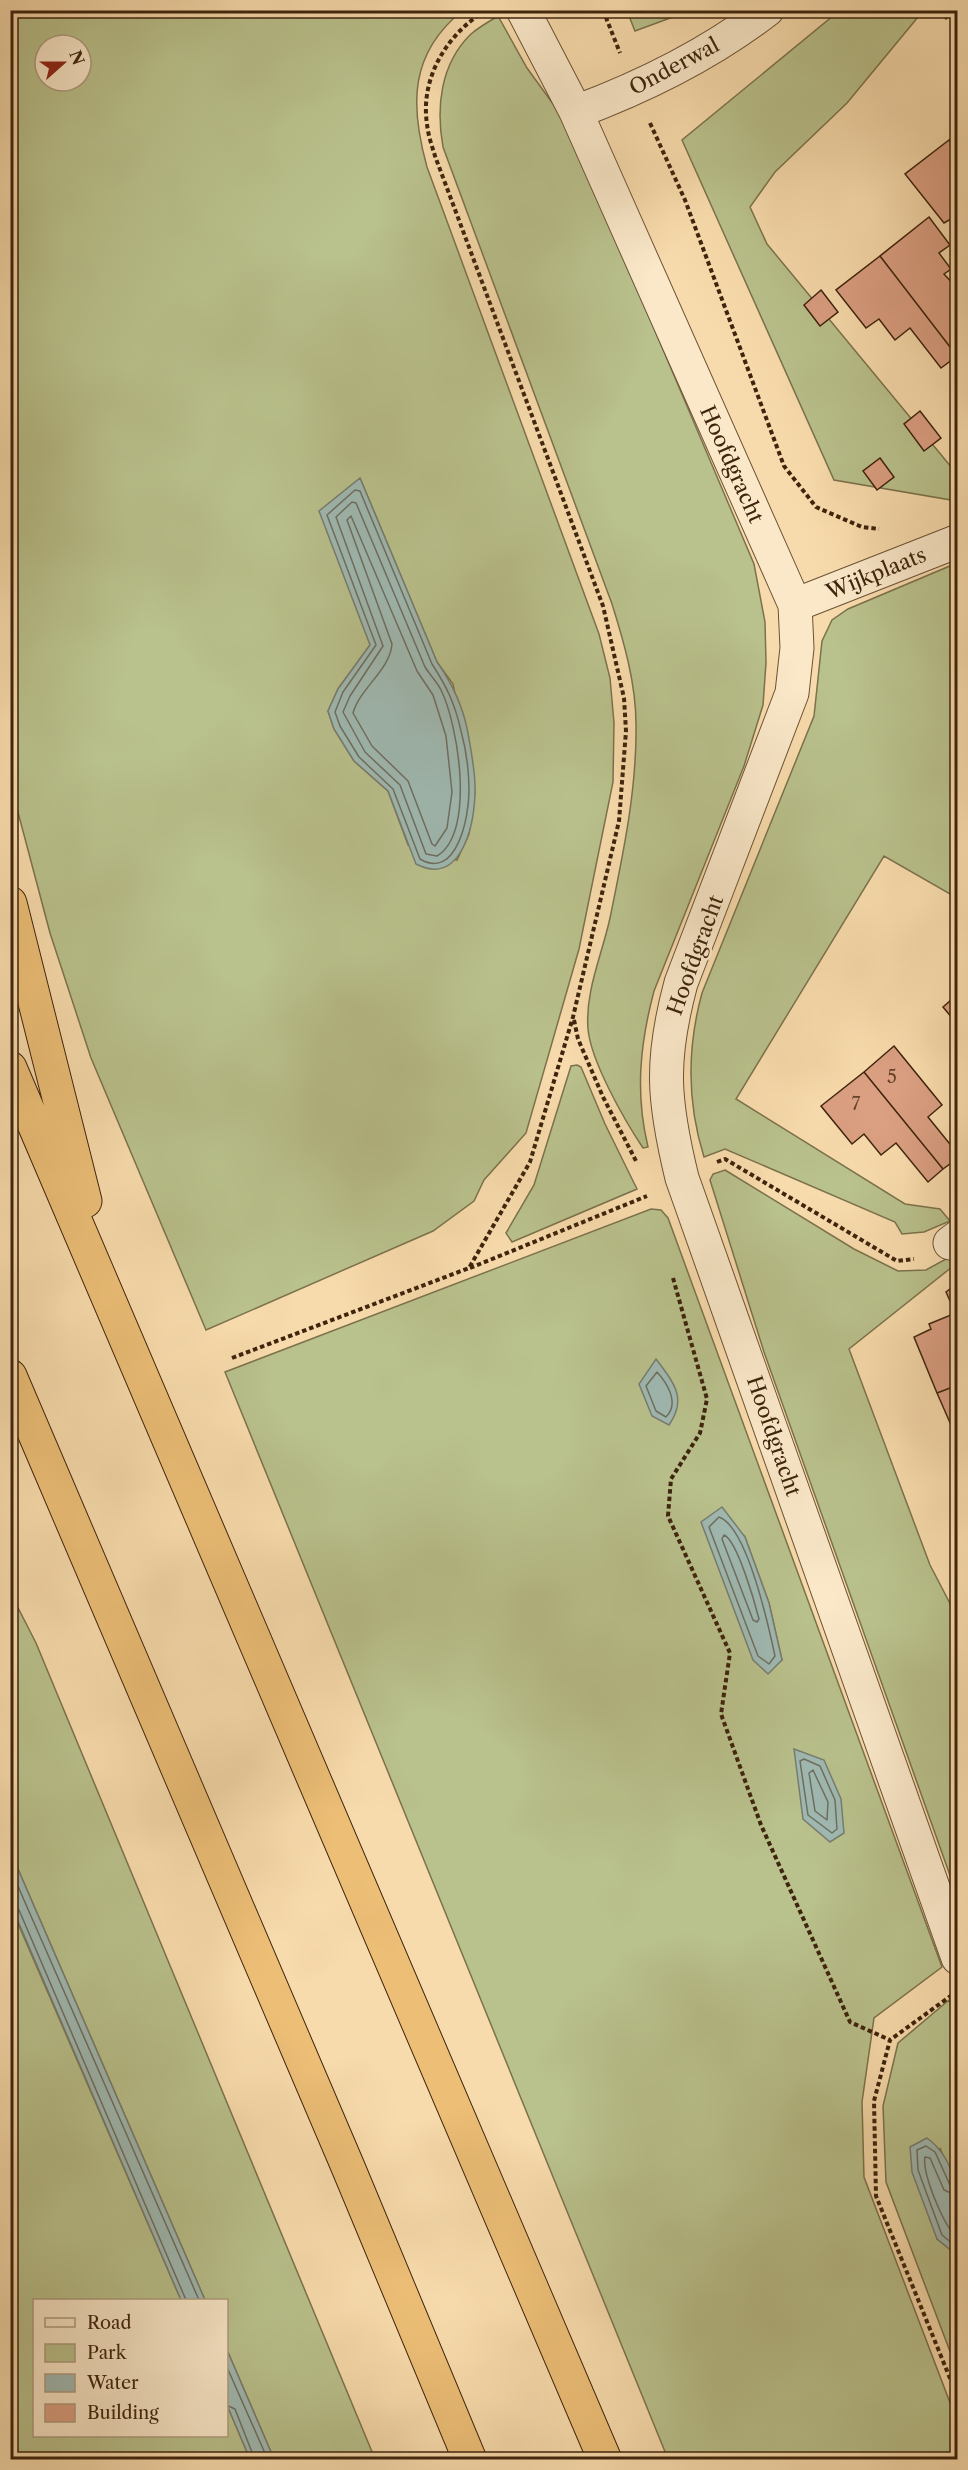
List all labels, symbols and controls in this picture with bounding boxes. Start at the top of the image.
street label: Onderwal [625,32,723,100]
north arrow [33,33,93,93]
text: N [65,48,89,68]
street label: Hoofdgracht [695,401,769,527]
street label: Wijkplaats [822,542,930,605]
street label: Hoofdgracht [662,891,728,1018]
house number: 5 [887,1066,897,1088]
house number: 7 [852,1093,861,1115]
street label: Hoofdgracht [742,1372,806,1500]
legend [33,2299,228,2437]
text: Road [87,2312,132,2334]
text: Park [87,2342,128,2364]
text: Water [86,2372,139,2394]
text: Building [87,2402,159,2424]

